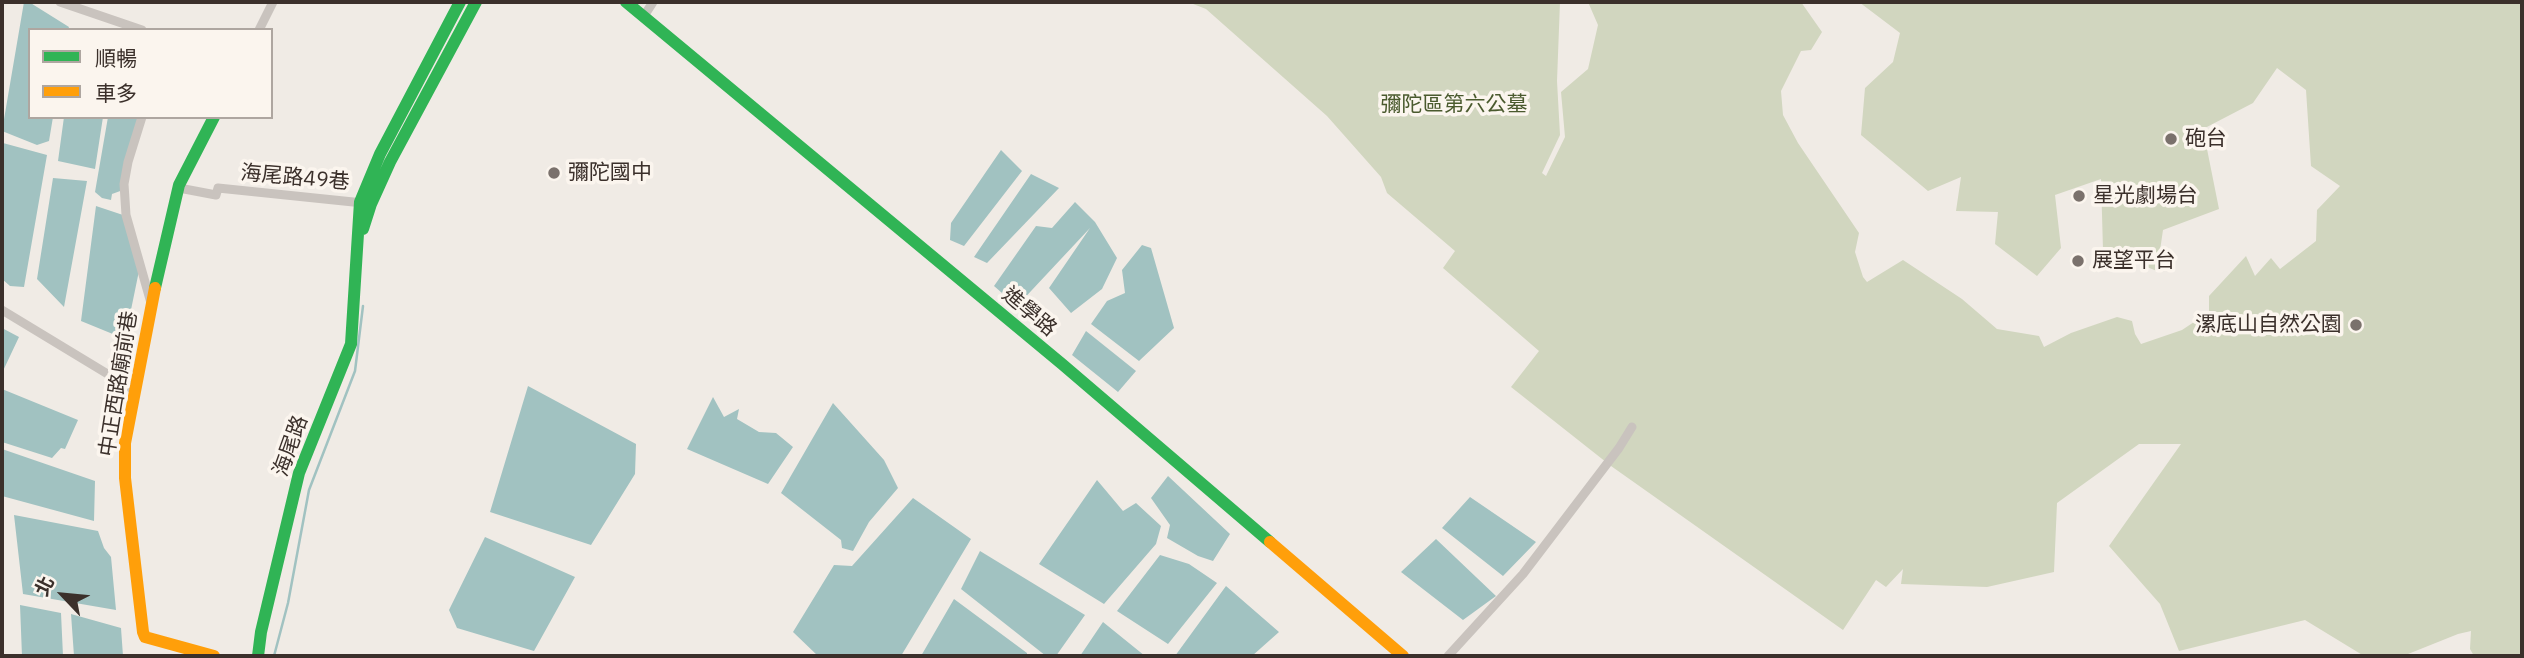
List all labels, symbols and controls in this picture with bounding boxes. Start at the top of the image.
legend [28,28,273,119]
text: 順暢 [95,44,137,72]
text: 車多 [95,79,137,107]
park label: 彌陀區第六公墓 [1381,92,1527,118]
place label: 砲台 [2185,126,2227,152]
marker: 砲台 [2163,131,2179,147]
place label: 彌陀國中 [568,160,652,186]
street label: 海尾路49巷 [240,161,350,195]
marker: 彌陀國中 [546,165,562,181]
place label: 星光劇場台 [2093,183,2198,209]
marker: 星光劇場台 [2071,188,2087,204]
place label: 展望平台 [2092,248,2176,274]
marker: 展望平台 [2070,253,2086,269]
street label: 進學路 [997,282,1061,342]
street label: 中正西路廟前巷 [95,309,143,459]
place label: 漯底山自然公園 [2195,312,2342,338]
marker: 漯底山自然公園 [2348,317,2364,333]
street label: 海尾路 [268,412,314,480]
north arrow [28,560,98,630]
text: 北 [29,572,59,600]

